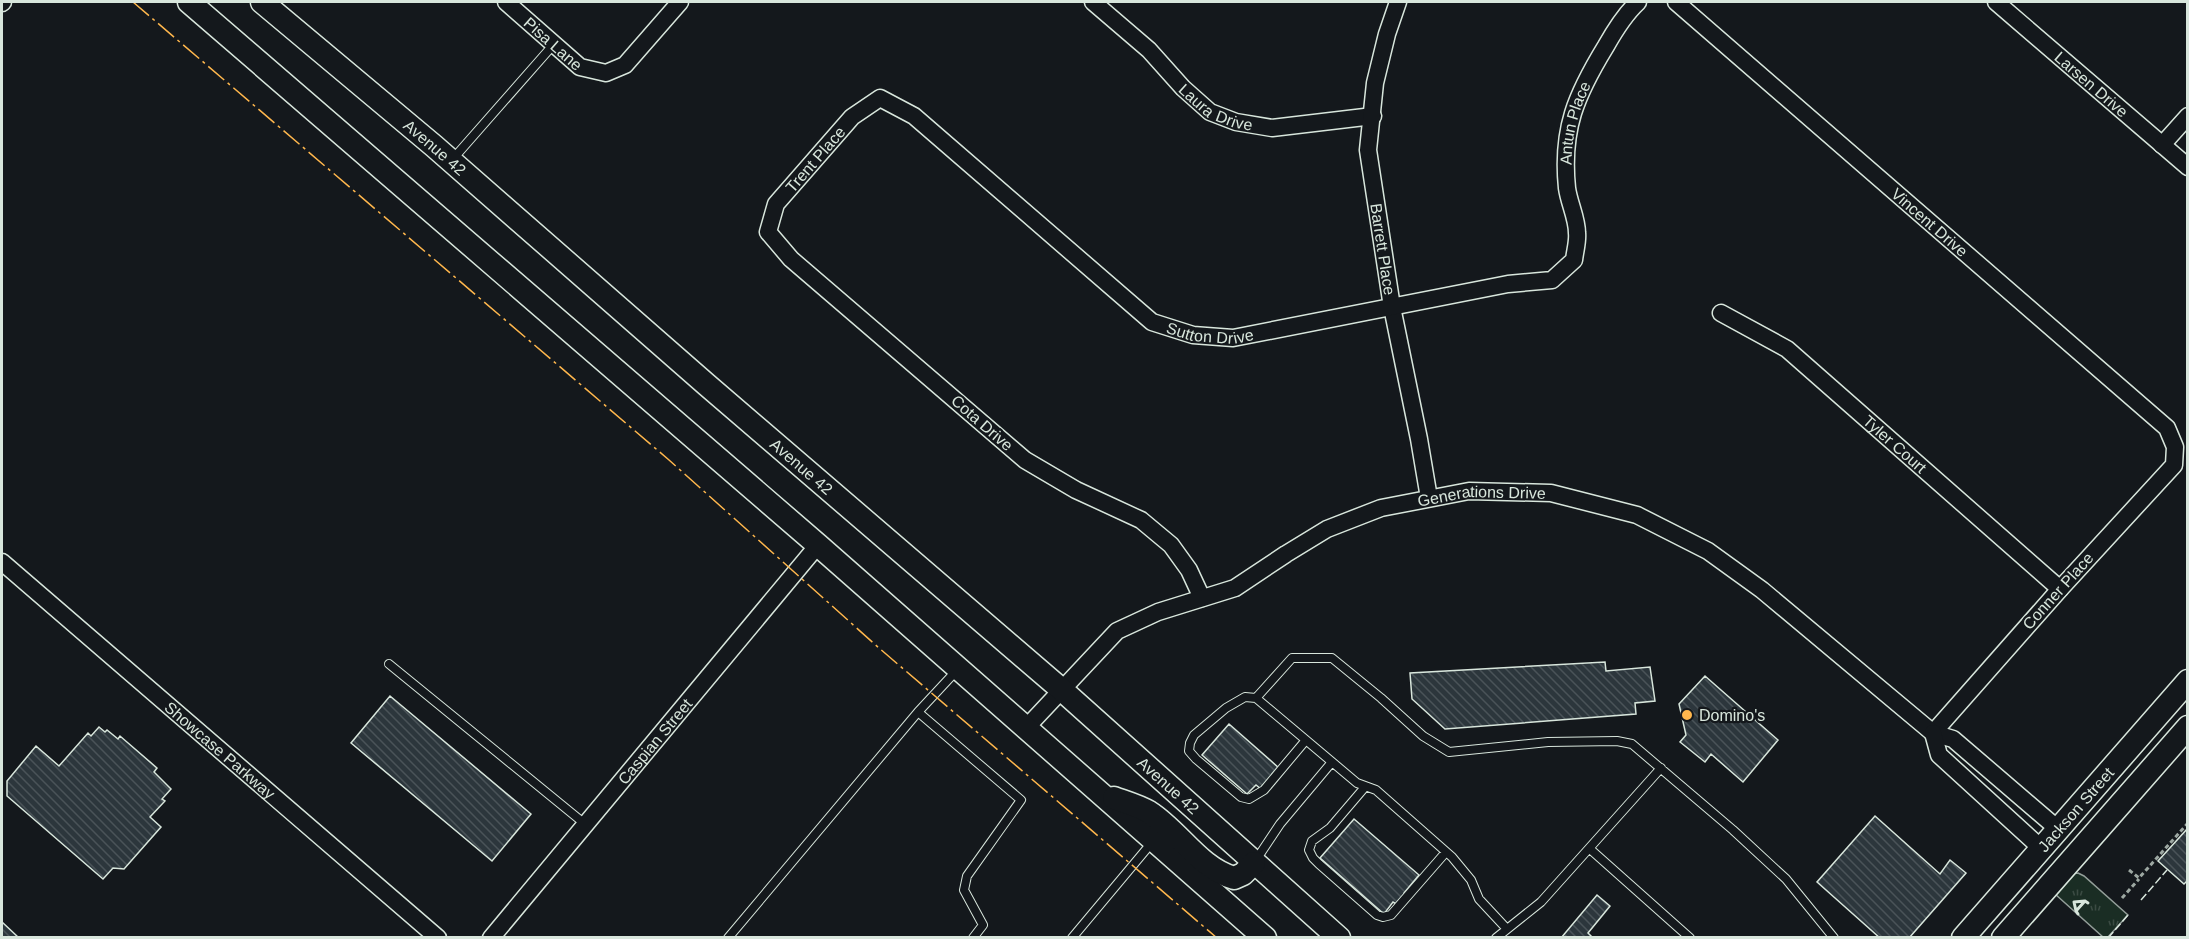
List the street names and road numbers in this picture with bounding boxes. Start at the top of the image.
street label: Pisa Lane [521,14,586,74]
street label: Larsen Drive [2052,48,2132,120]
street label: Antun Place [1557,78,1593,165]
street label: Laura Drive [1176,80,1254,133]
street label: Avenue 42 [401,116,470,179]
street label: Trent Place [782,123,848,195]
street label: Vincent Drive [1888,185,1971,260]
street label: Barrett Place [1368,202,1399,296]
street label: Sutton Drive [1164,319,1255,347]
street label: Cota Drive [948,392,1016,454]
street label: Tyler Court [1860,412,1930,477]
street label: Avenue 42 [767,435,836,498]
street label: Generations Drive [1416,482,1546,509]
street label: Conner Place [2019,549,2097,633]
street label: Caspian Street [614,695,695,787]
street label: Showcase Parkway [162,698,279,802]
street label: Avenue 42 [1134,753,1203,817]
street label: Jackson Street [2034,763,2117,855]

